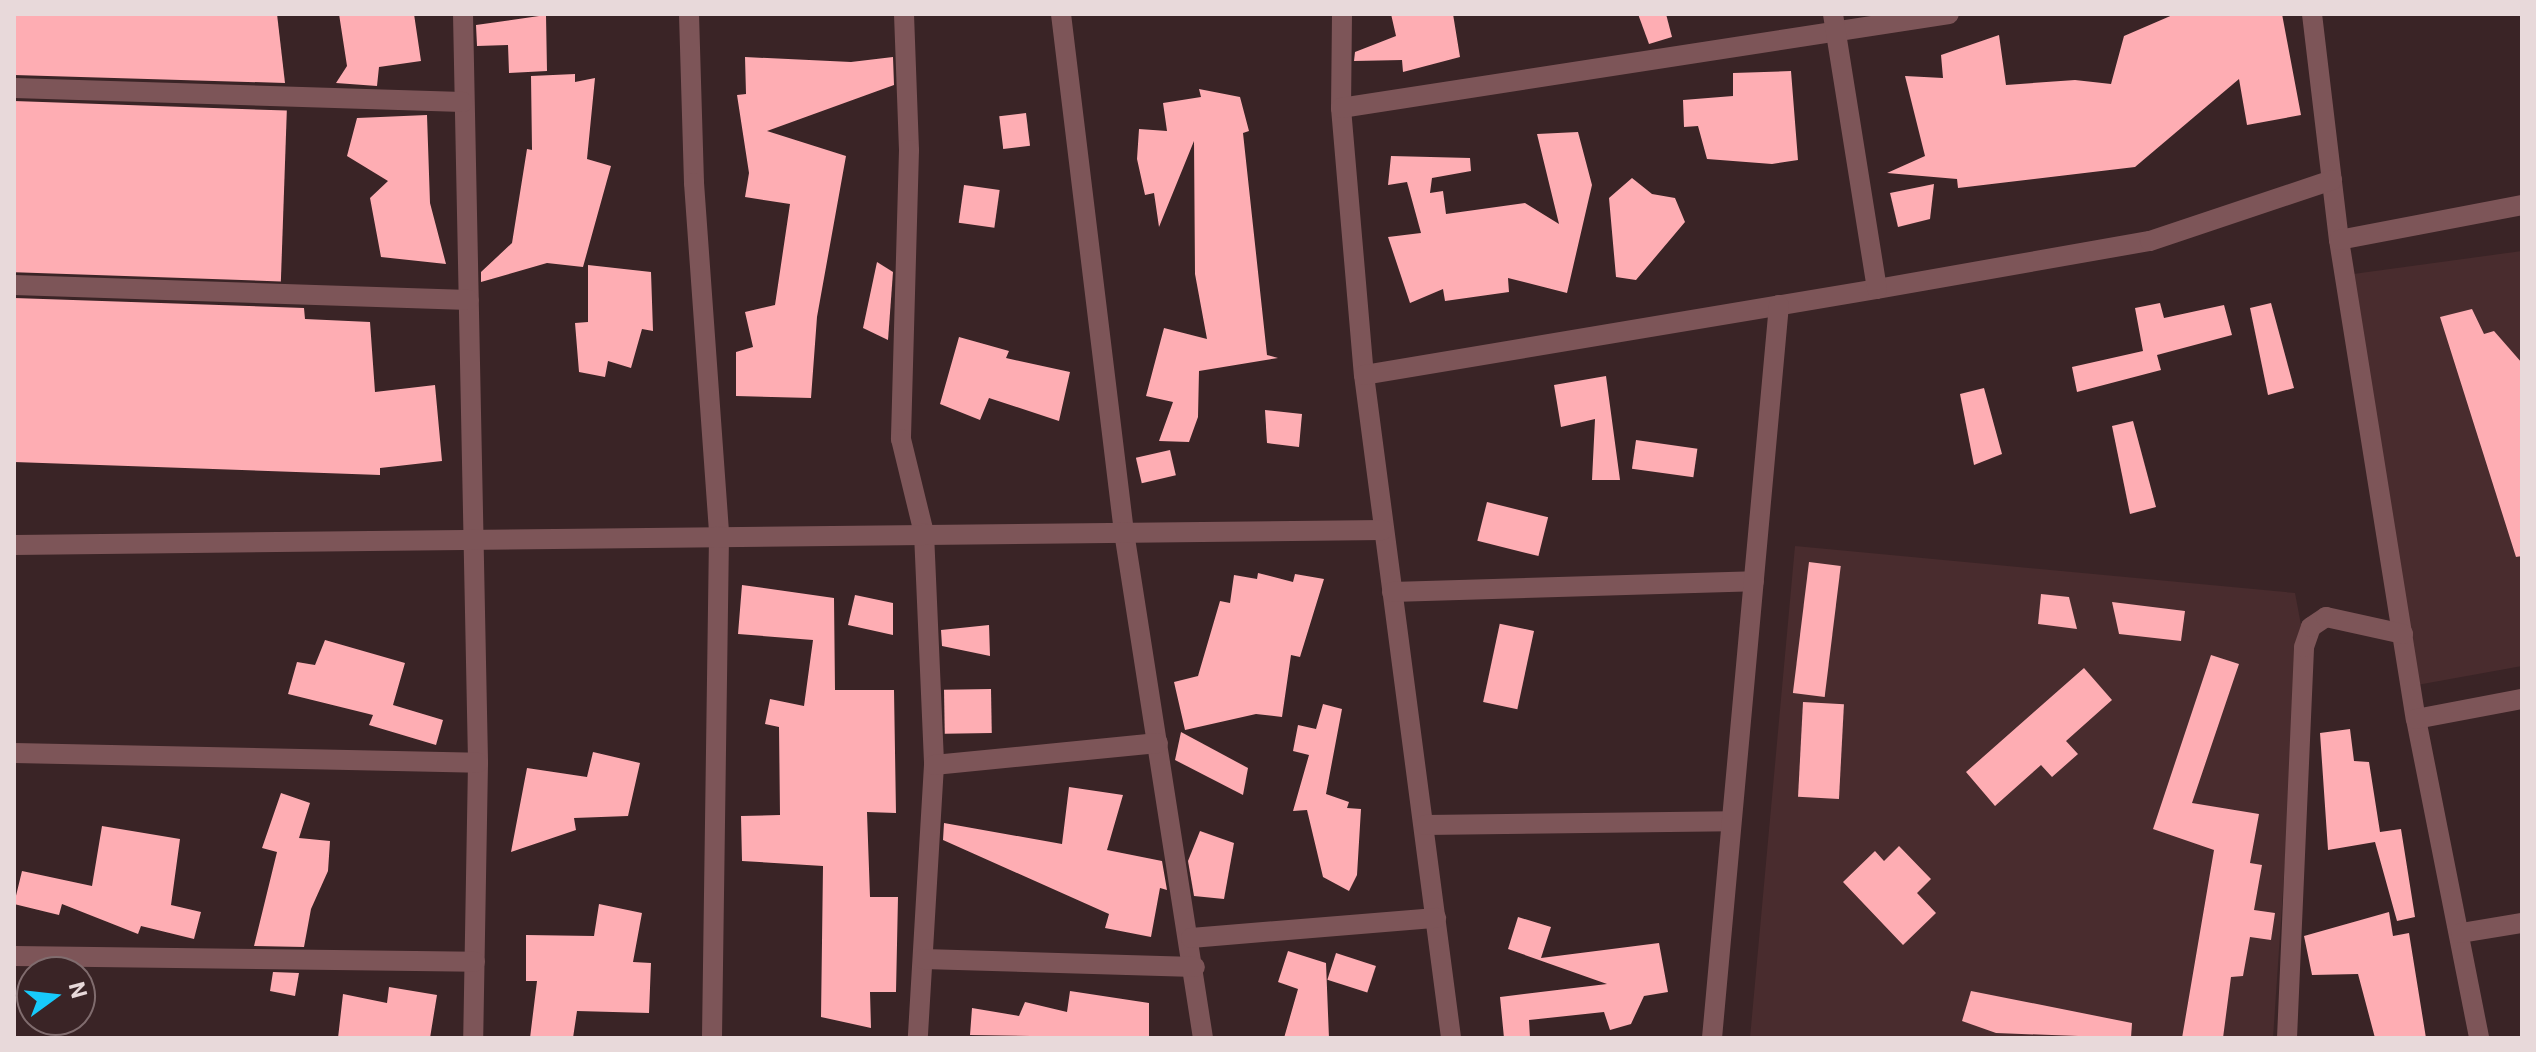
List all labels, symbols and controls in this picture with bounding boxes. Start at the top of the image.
north arrow [16,956,96,1036]
text: N [64,979,92,1001]

